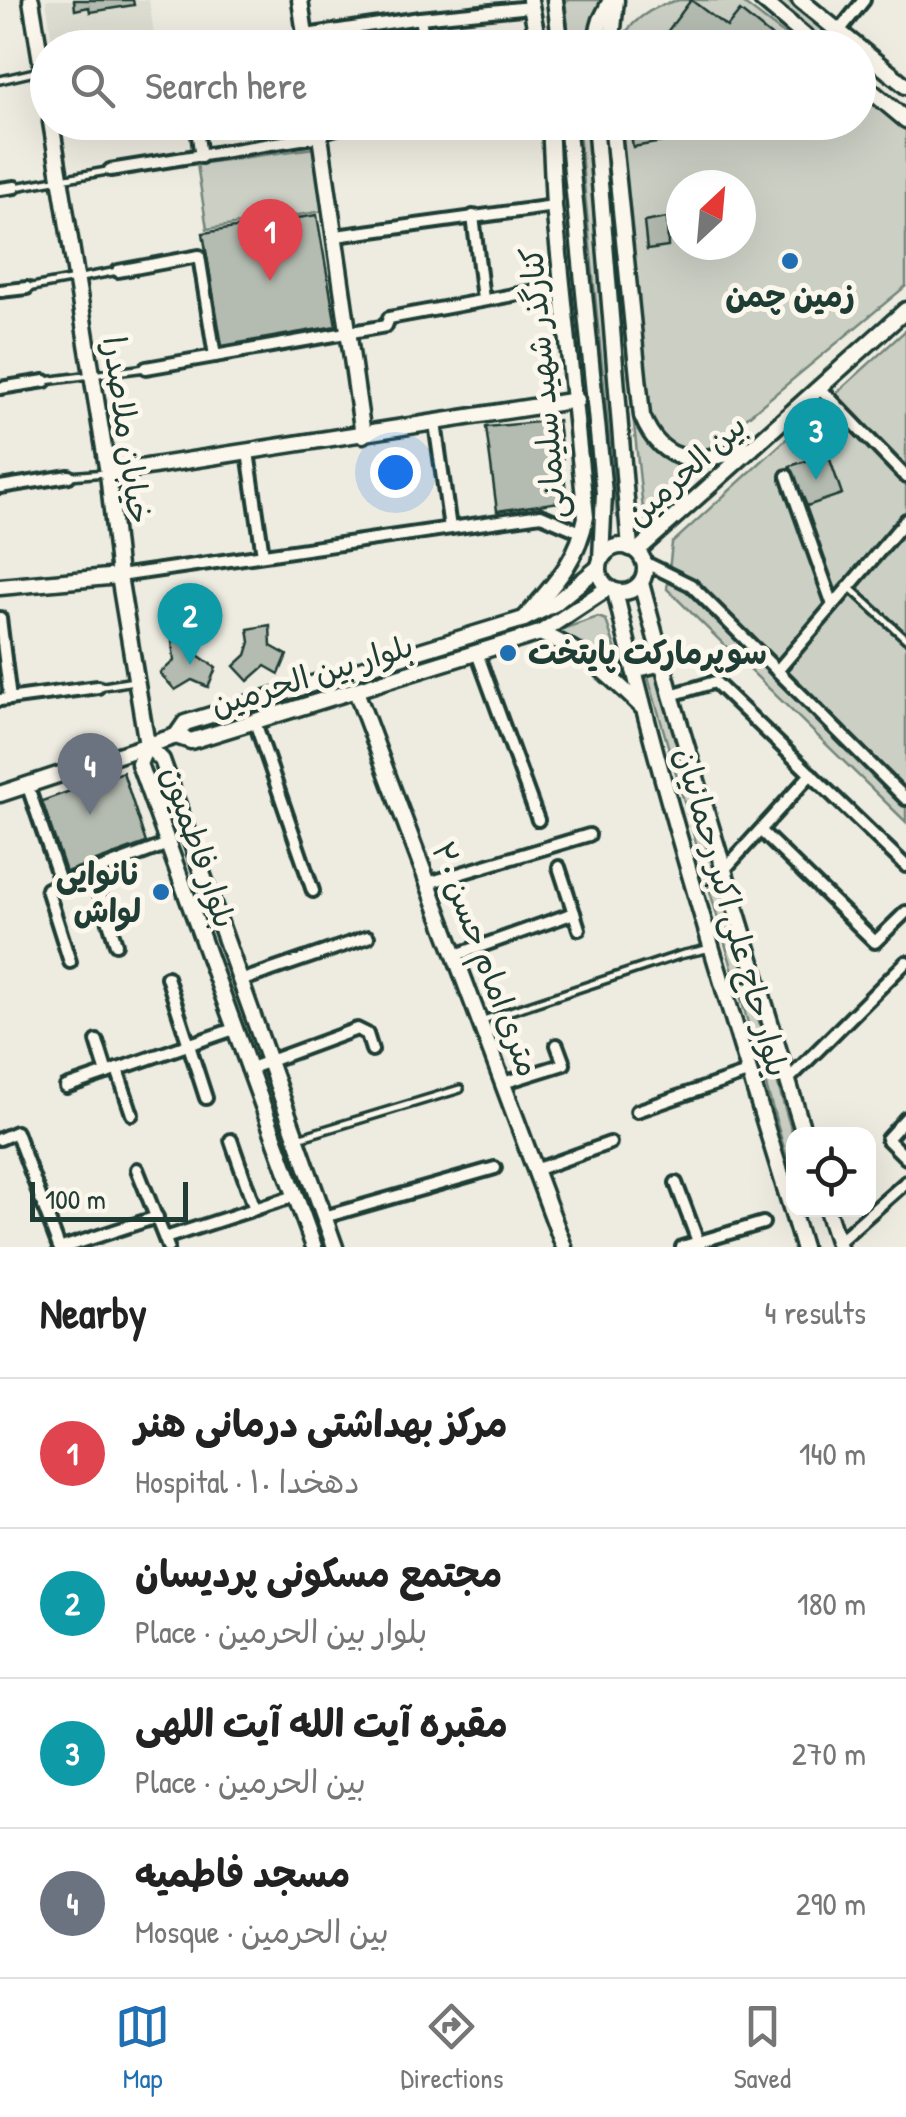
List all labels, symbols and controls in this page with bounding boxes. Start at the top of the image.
search box [30,30,876,140]
icon: search [65,58,120,113]
text: Search here [145,59,307,111]
north arrow [666,170,756,260]
pin: 1 [238,198,302,281]
street label: کنارگذر شهید سلیمانی [509,245,576,521]
marker: زمین چمن [779,250,801,272]
place label: زمین چمن [725,274,855,317]
street label: خیابان ملاصدرا [93,333,162,527]
pin: 3 [784,398,848,480]
street label: بین الحرمین [616,404,755,535]
your location [370,447,421,498]
pin: 2 [158,582,222,665]
street label: بلوار بین الحرمین [205,623,418,726]
place label: سوپرمارکت پایتخت [528,631,767,674]
marker: سوپرمارکت پایتخت [497,642,519,664]
pin: 4 [58,732,122,815]
street label: بلوار حاج علی اکبر رحمانیان [664,742,800,1082]
street label: بلوار فاطمیون [152,760,247,934]
street label: ۲۰ متری امام حسن [419,835,551,1083]
place label: نانوایی لواش [56,852,141,932]
marker: نانوایی لواش [150,881,172,903]
map controls [786,1127,876,1217]
button: locate [786,1127,876,1217]
scale bar [30,1177,188,1222]
text: 100 m [45,1180,106,1218]
text: Nearby [40,1284,147,1341]
text: 4 results [765,1291,866,1334]
text: مرکز بهداشتی درمانی هنر [135,1397,507,1449]
text: 1 [67,1432,78,1475]
text: 140 m [799,1432,866,1475]
text: Hospital · دهخدا ۱۰ [135,1460,360,1503]
text: مجتمع مسکونی پردیسان [135,1547,502,1599]
text: 2 [65,1582,80,1625]
text: 180 m [797,1582,866,1625]
text: Place · بلوار بین الحرمین [135,1610,427,1653]
text: مقبره آیت الله آیت اللهی [135,1697,508,1749]
text: 3 [65,1732,80,1775]
text: 270 m [792,1732,866,1775]
text: Place · بین الحرمین [135,1760,366,1803]
text: مسجد فاطمیه [135,1847,350,1899]
text: 4 [66,1882,79,1925]
text: 290 m [796,1882,866,1925]
text: Mosque · بین الحرمین [135,1910,389,1953]
tab: Map [115,1999,170,2097]
tab: Directions [400,1999,503,2097]
tab: Saved [734,1999,791,2097]

